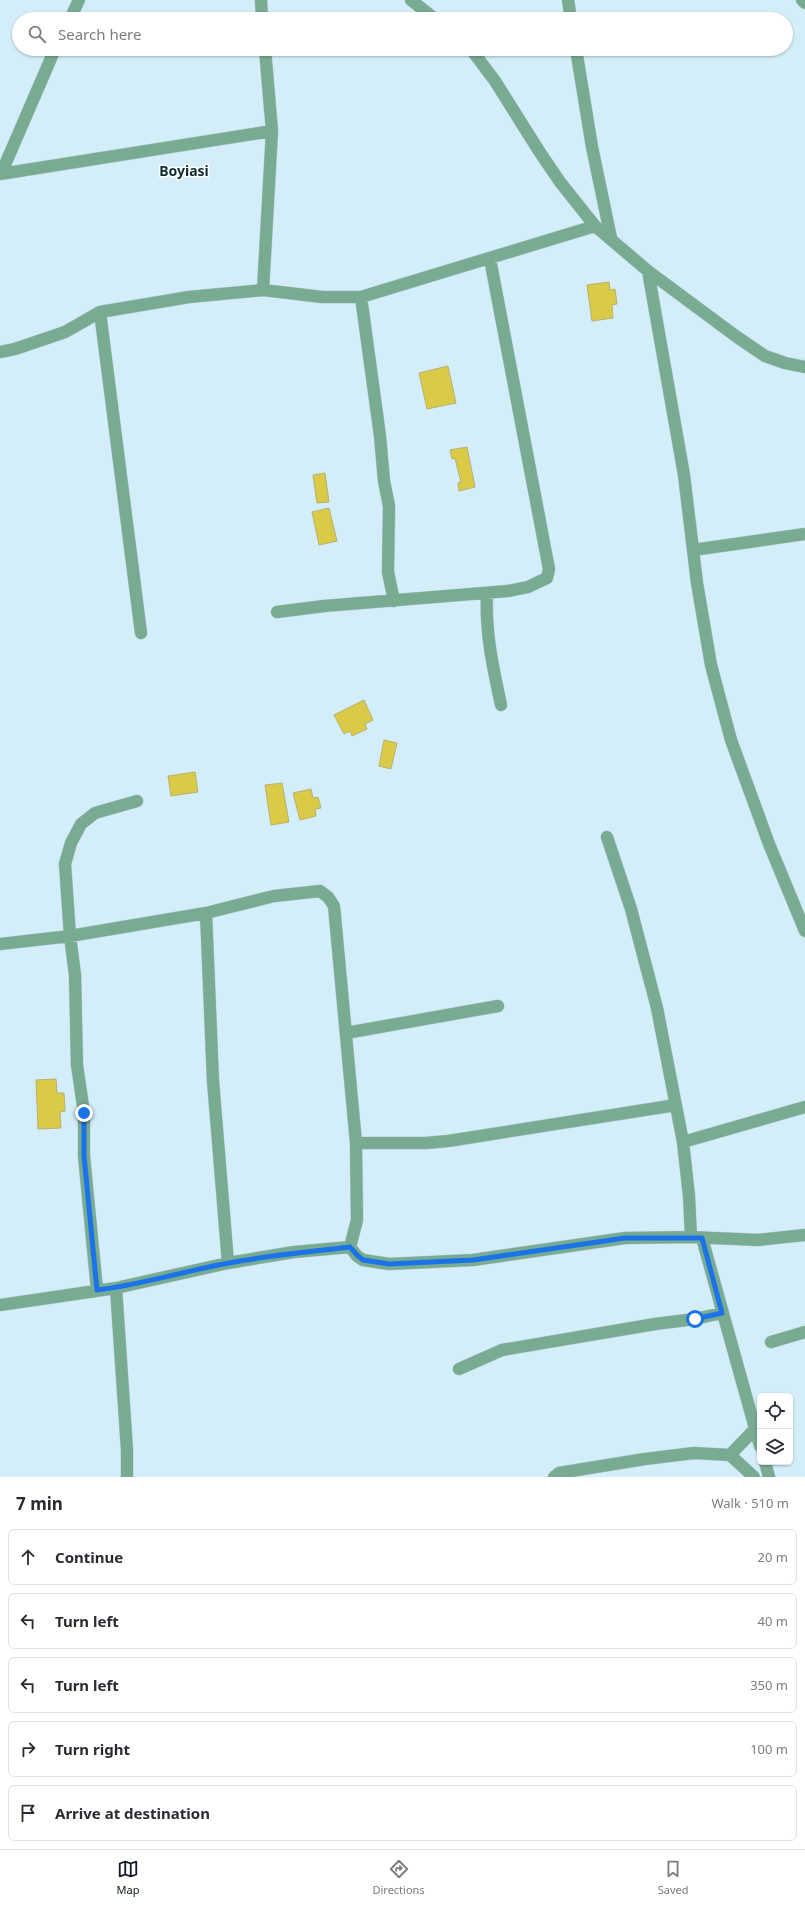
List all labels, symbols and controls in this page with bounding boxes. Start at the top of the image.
search box [12,12,793,56]
icon: search [26,23,48,45]
text: Search here [58,24,141,44]
district label: Boyiasi [159,161,209,180]
route end [75,1104,93,1122]
route start [686,1310,704,1328]
map controls [757,1393,793,1465]
button: locate [757,1393,793,1429]
button: layers [757,1429,793,1465]
text: 7 min [16,1492,63,1515]
text: Walk · 510 m [711,1494,789,1512]
icon: ahead [17,1546,39,1568]
text: Continue [55,1547,123,1567]
text: 20 m [758,1548,788,1566]
icon: left [17,1610,39,1632]
text: Turn left [55,1611,119,1631]
text: 40 m [758,1612,788,1630]
icon: left [17,1674,39,1696]
text: Turn left [55,1675,119,1695]
text: 350 m [750,1676,788,1694]
icon: right [17,1738,39,1760]
text: Turn right [55,1739,130,1759]
text: 100 m [750,1740,788,1758]
icon: arrive [17,1802,39,1824]
text: Arrive at destination [55,1803,210,1823]
tab: Map [117,1858,139,1897]
tab: Directions [372,1858,425,1897]
tab: Saved [658,1858,688,1897]

